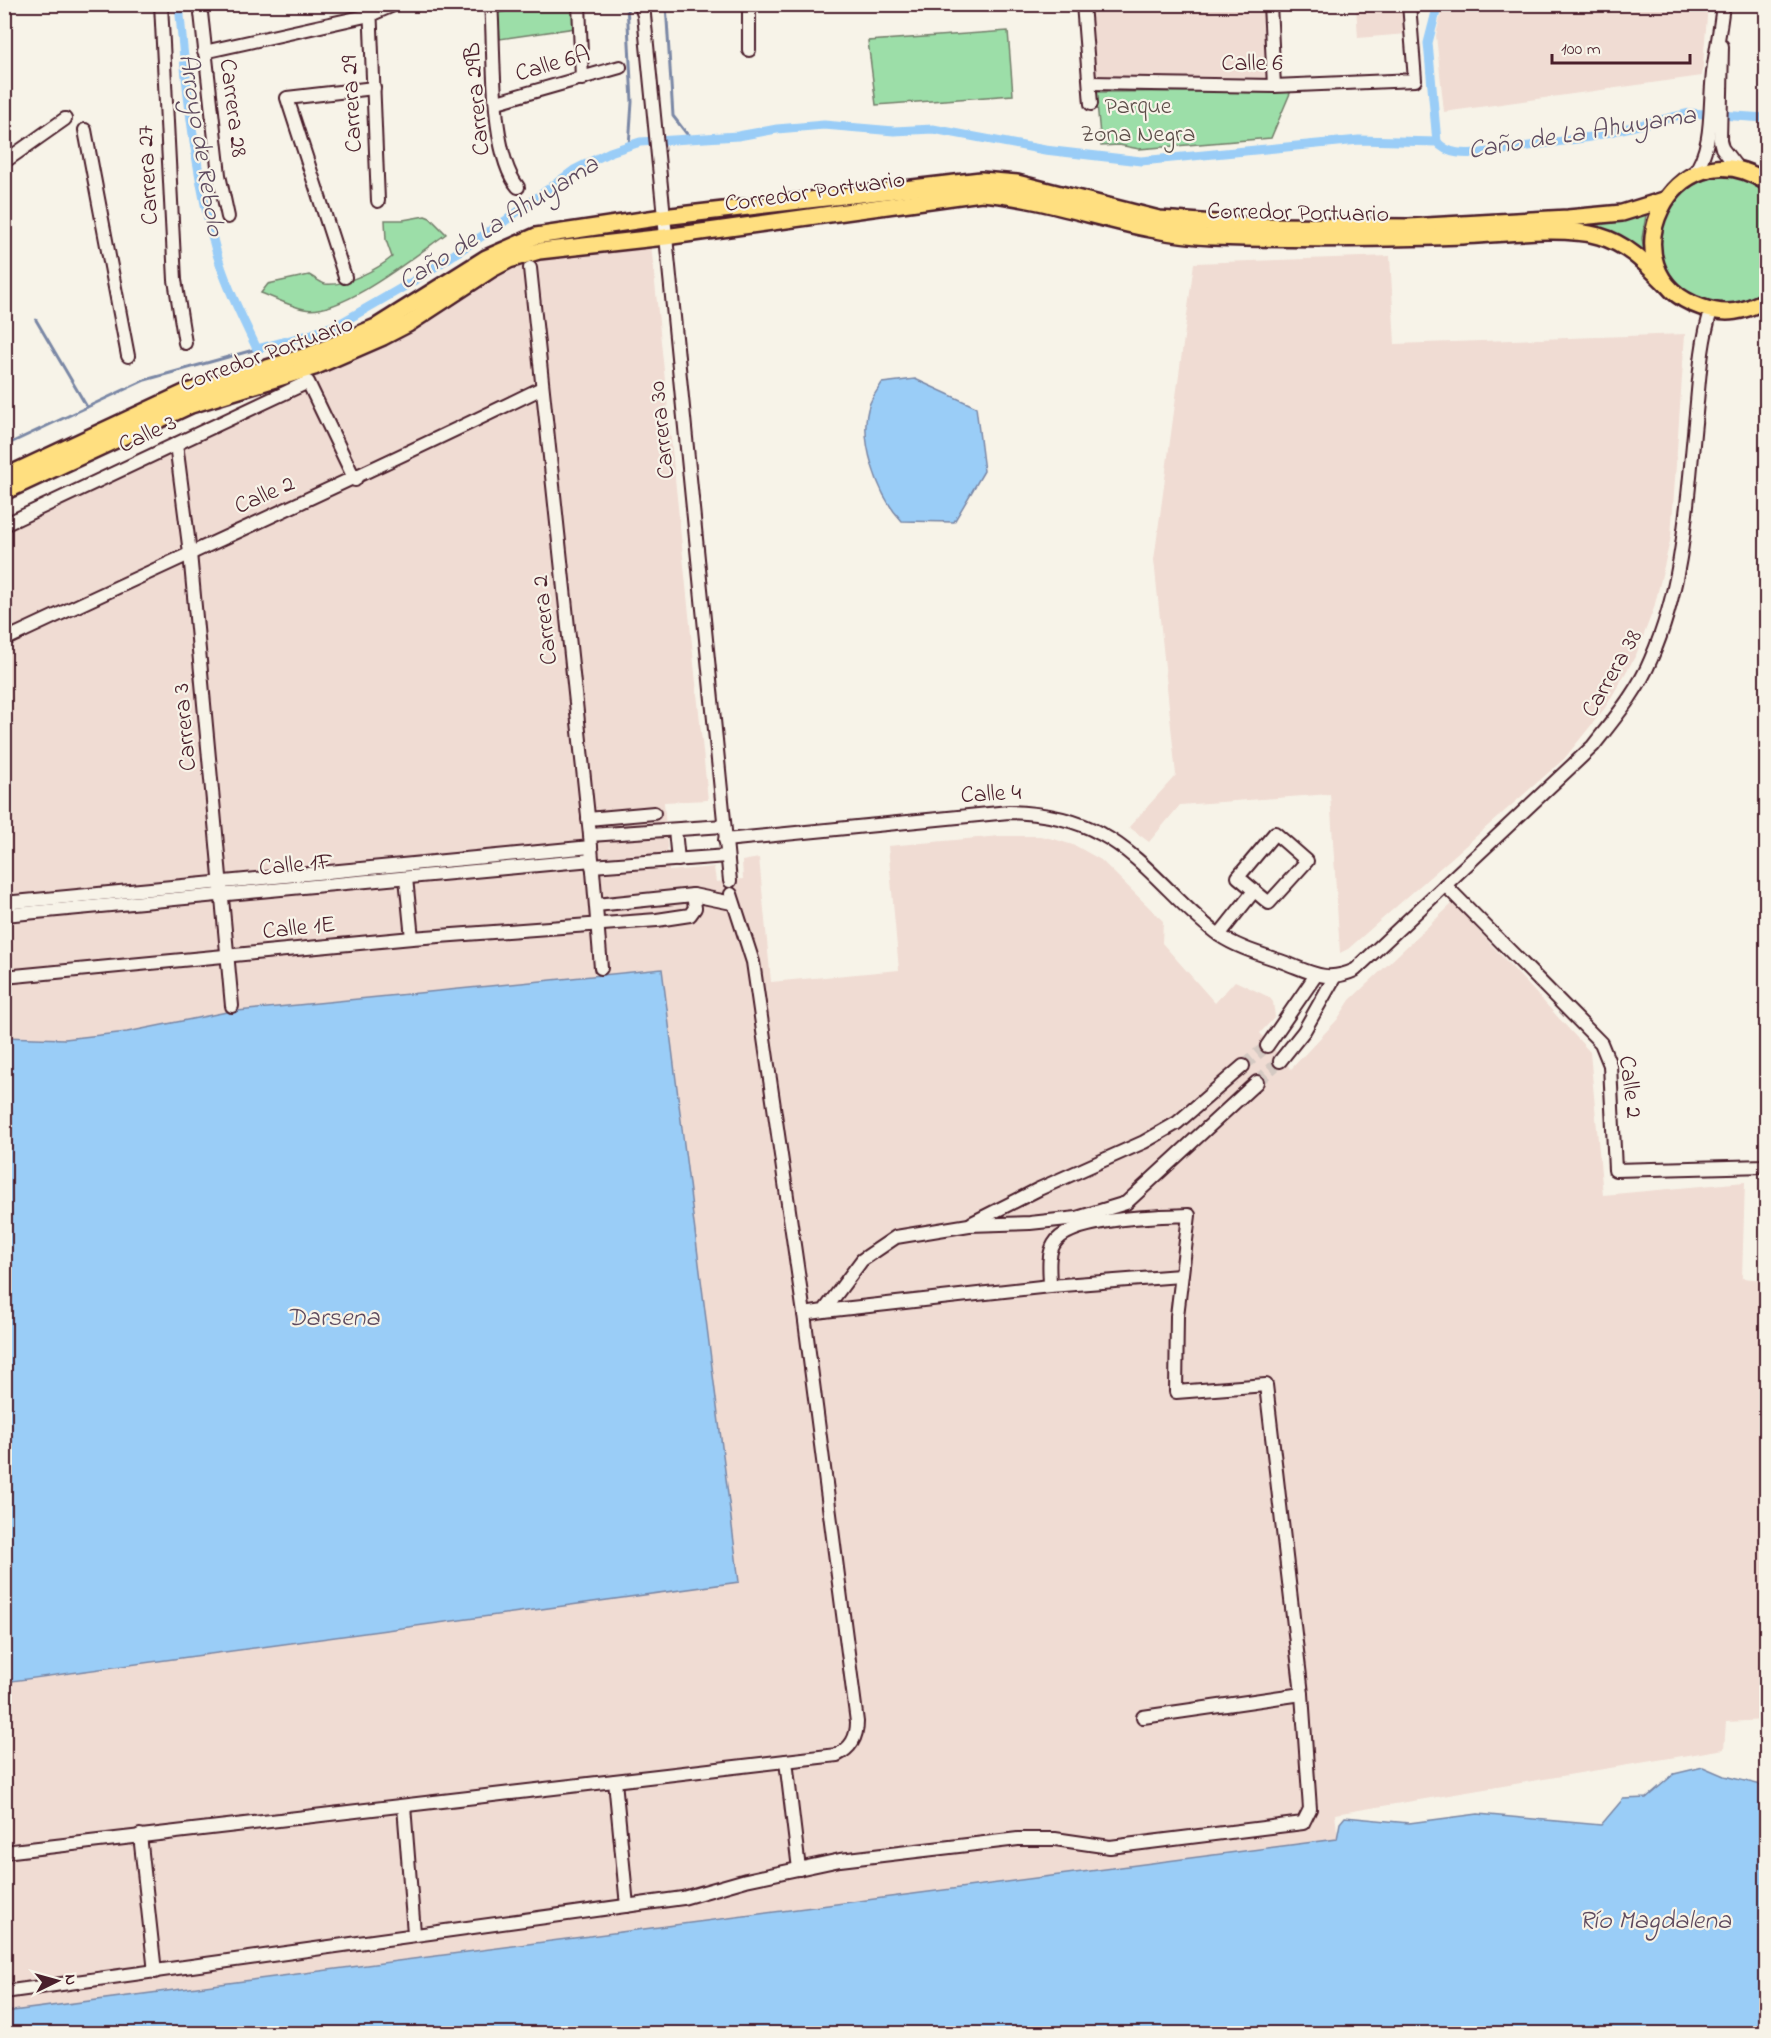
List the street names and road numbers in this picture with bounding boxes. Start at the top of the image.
street label: Calle 6A [512,38,594,92]
street label: Carrera 29B [456,41,500,157]
street label: Calle 6 [1221,47,1283,82]
street label: Carrera 29 [333,54,373,154]
street label: Carrera 28 [209,57,255,159]
street label: Carrera 27 [129,124,169,226]
street label: Corredor Portuario [722,163,908,223]
street label: Corredor Portuario [1207,195,1389,233]
street label: Corredor Portuario [176,307,358,403]
street label: Carrera 30 [640,379,686,481]
street label: Calle 3 [113,406,183,464]
street label: Calle 2 [229,467,301,525]
street label: Carrera 2 [524,573,568,667]
street label: Carrera 38 [1574,623,1652,725]
street label: Carrera 3 [165,682,207,772]
street label: Calle 4 [960,776,1022,814]
street label: Calle 1F [258,845,335,887]
street label: Calle 1E [261,908,337,950]
street label: Calle 2 [1608,1054,1650,1120]

